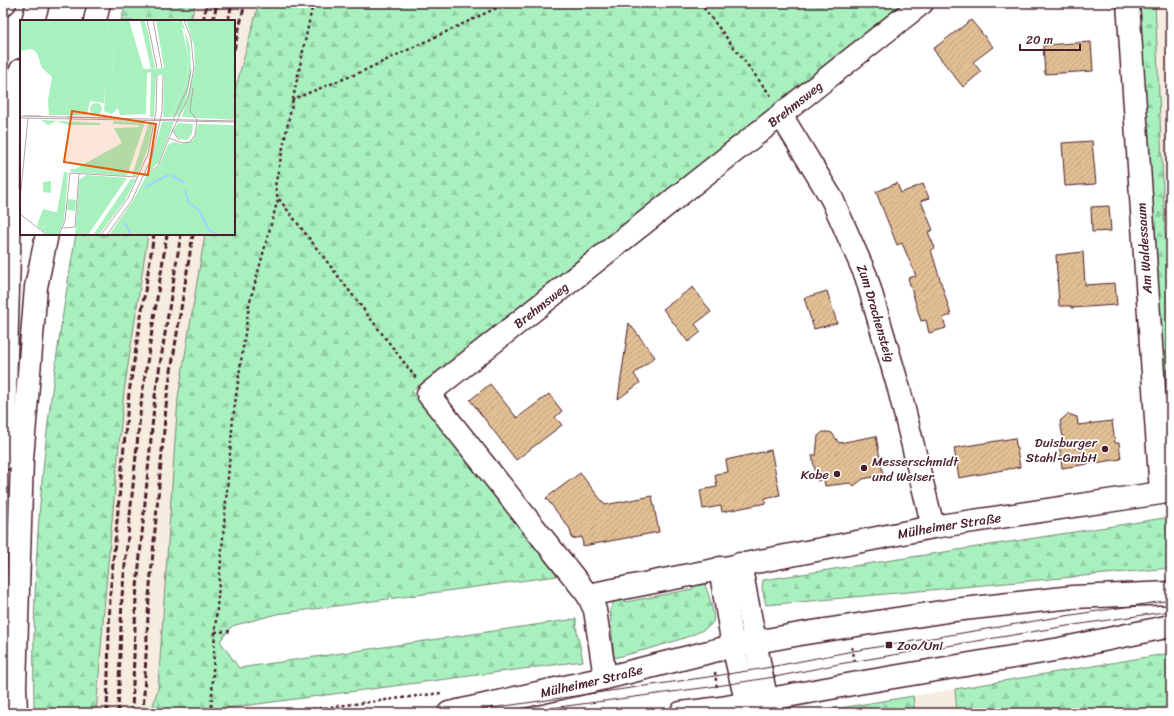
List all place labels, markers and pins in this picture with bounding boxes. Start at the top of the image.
place label: Duisburger Stahl-GmbH [1026,431,1098,469]
marker: Duisburger Stahl-GmbH [1100,444,1110,454]
place label: Messerschmidt und Weiser [872,450,959,488]
place label: Kobe [801,463,829,486]
marker: Messerschmidt und Weiser [859,463,869,473]
marker: Kobe [832,469,842,479]
place label: Zoo/Uni [897,634,943,657]
marker: Zoo/Uni [884,640,894,650]

